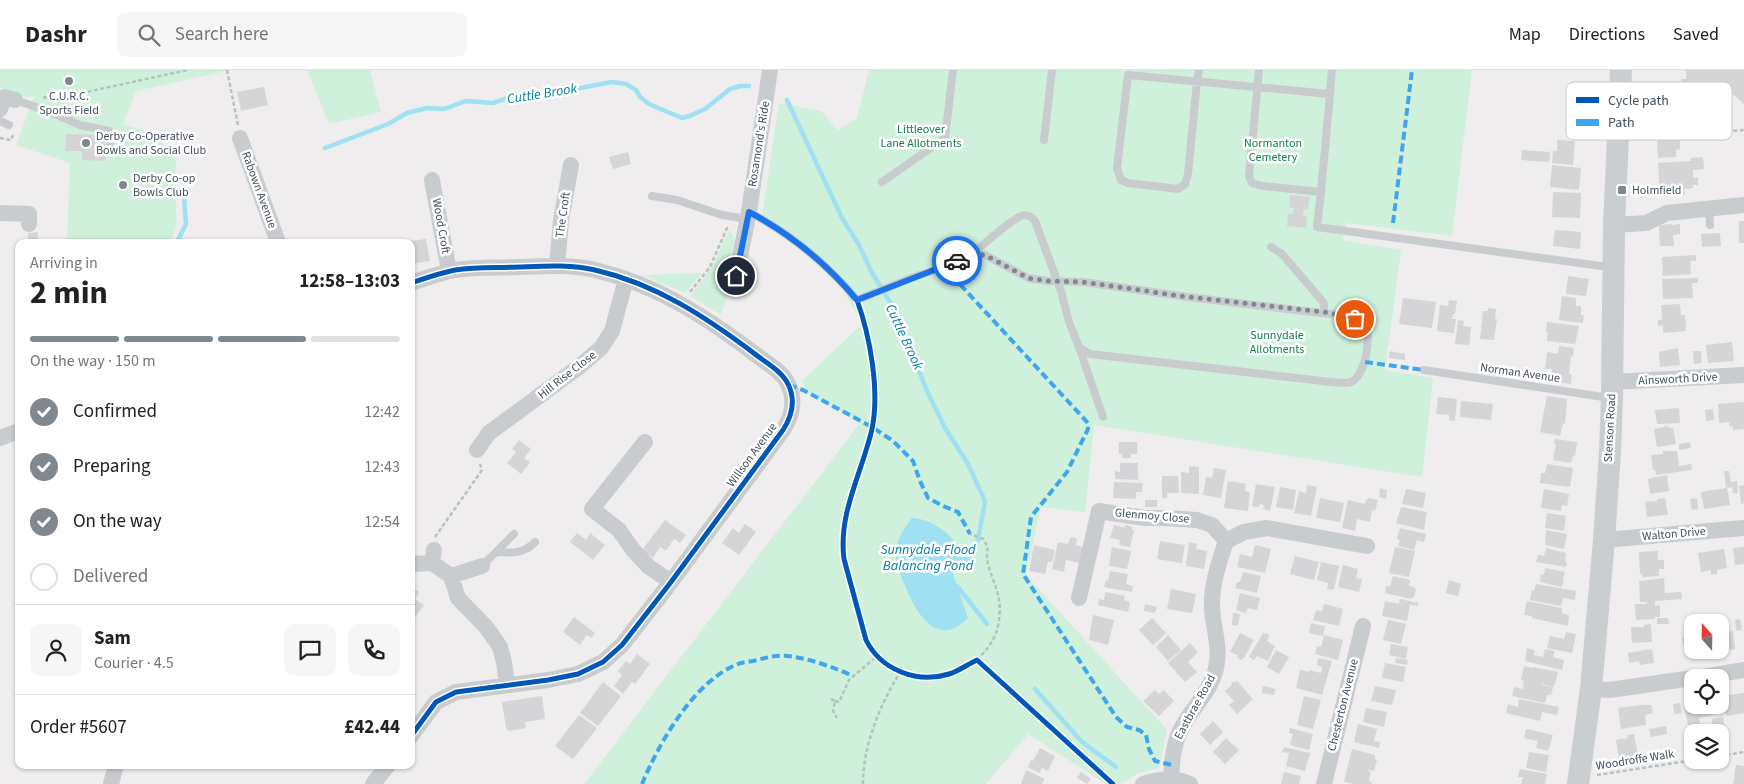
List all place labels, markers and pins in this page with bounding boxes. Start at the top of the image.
marker: C.U.R.C. Sports Field [63,75,75,87]
place label: C.U.R.C. Sports Field [39,88,99,119]
place label: Derby Co-Operative Bowls and Social Club [96,128,207,159]
marker: Derby Co-Operative Bowls and Social Club [80,137,92,149]
place label: Derby Co-op Bowls Club [133,170,196,201]
marker: Derby Co-op Bowls Club [117,179,129,191]
place label: Holmfield [1632,182,1681,199]
marker: Holmfield [1616,184,1628,196]
pin [715,255,757,297]
pin [1334,298,1376,340]

